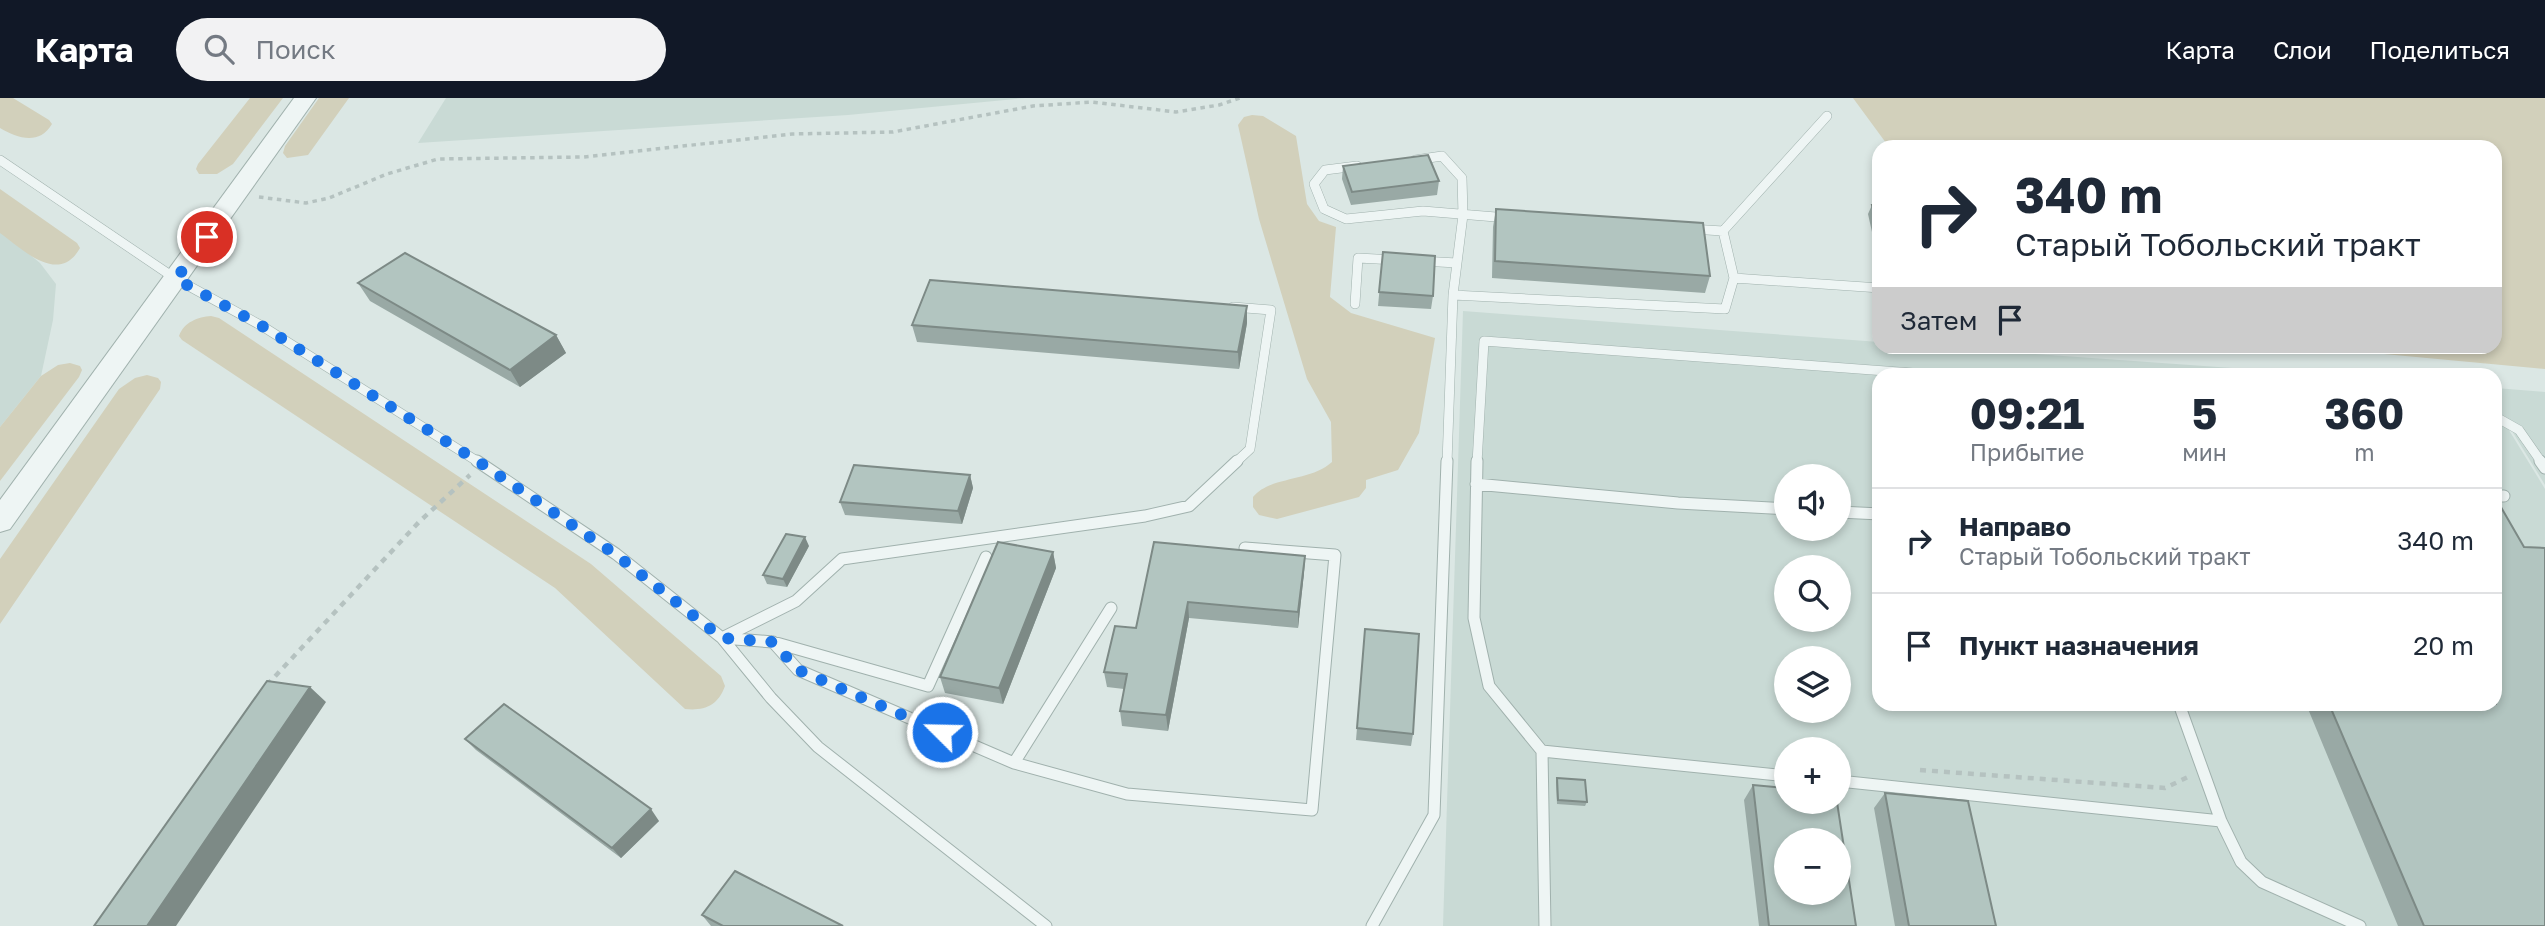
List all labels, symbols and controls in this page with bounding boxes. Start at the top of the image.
search box [176,18,666,81]
text: Карта [35,30,134,69]
icon: search [200,30,238,68]
text: Поиск [256,34,336,65]
text: Карта [2165,35,2235,64]
text: Слои [2273,35,2332,64]
text: Поделиться [2370,35,2510,64]
text: 340 m [2015,165,2163,224]
icon: right [1900,168,1991,259]
pin [177,207,237,267]
icon: arrive [188,218,226,256]
text: Старый Тобольский тракт [2015,225,2421,263]
icon: arrive [1991,301,2029,339]
text: Затем [1900,305,1977,336]
text: 09:21 [1970,388,2084,438]
text: 5 [2192,388,2217,438]
text: 360 [2325,388,2404,438]
text: Прибытие [1970,438,2084,466]
text: мин [2182,438,2227,466]
text: m [2354,438,2375,466]
map controls [1774,464,1851,905]
button: sound [1774,464,1851,541]
text: Направо [1959,511,2071,542]
icon: right [1900,522,1938,560]
text: 340 m [2397,525,2474,556]
text: Старый Тобольский тракт [1959,542,2251,570]
button: search [1774,555,1851,632]
icon: arrive [1900,627,1938,665]
text: Пункт назначения [1959,630,2199,661]
text: 20 m [2413,630,2474,661]
button: layers [1774,646,1851,723]
position arrow [905,695,979,769]
button: + [1774,737,1851,814]
button: − [1774,828,1851,905]

